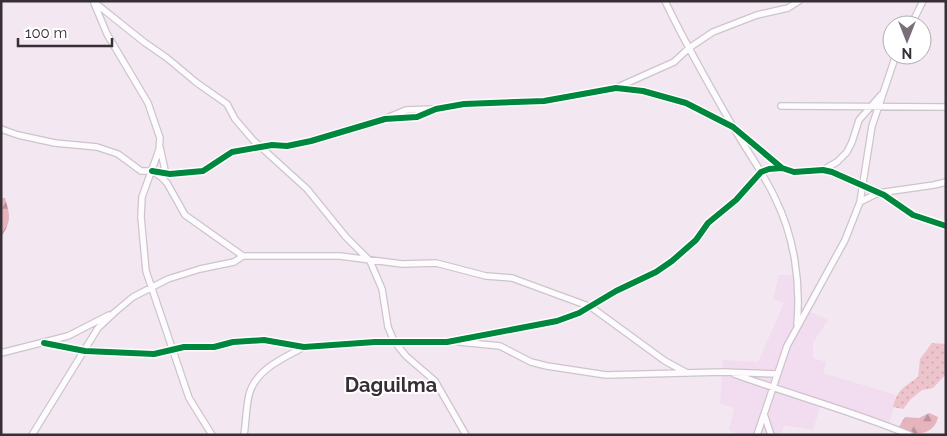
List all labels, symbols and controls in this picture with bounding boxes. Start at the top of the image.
scale bar [18,15,111,47]
north arrow [882,15,932,65]
text: 100 m [25,24,67,42]
text: N [902,45,912,61]
district label: Daguilma [345,373,437,397]

